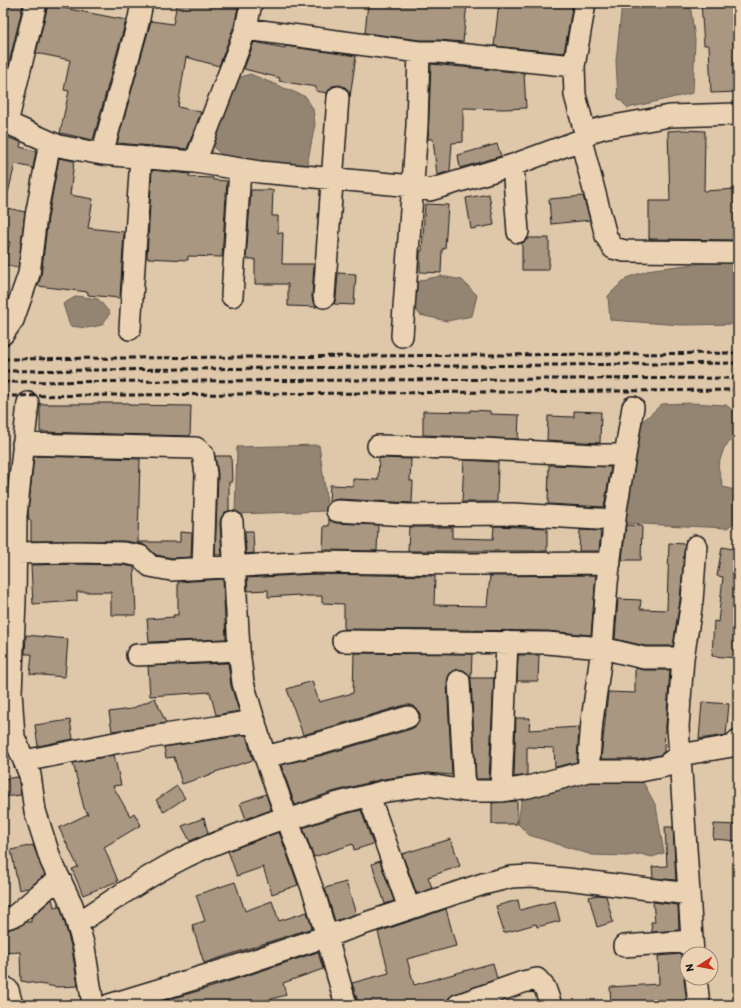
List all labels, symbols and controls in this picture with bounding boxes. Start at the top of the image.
north arrow [679,946,719,986]
text: N [683,963,697,973]

